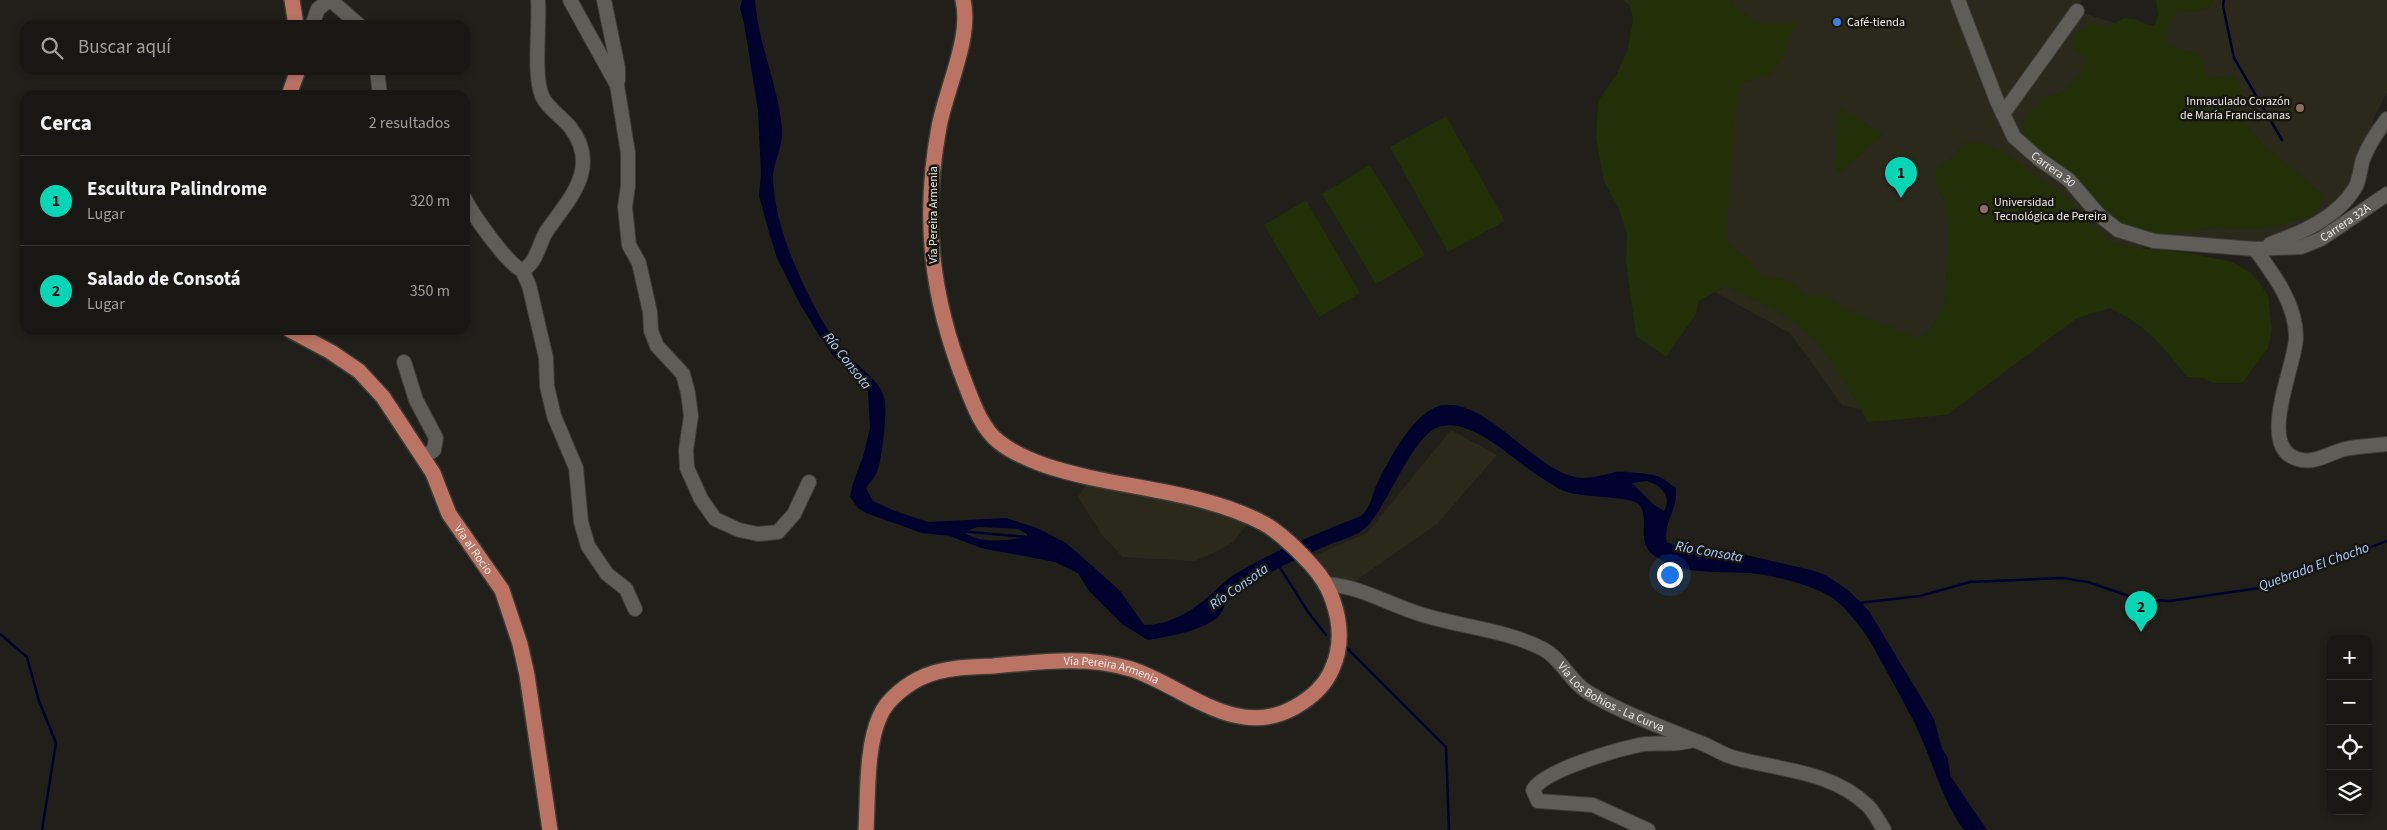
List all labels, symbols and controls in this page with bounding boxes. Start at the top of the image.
place label: Café-tienda [1847,14,1905,31]
marker: Café-tienda [1831,16,1843,28]
search box [20,20,470,75]
icon: search [38,34,66,62]
text: Buscar aquí [78,34,171,61]
place label: Inmaculado Corazón de María Franciscanas [2180,93,2290,124]
marker: Inmaculado Corazón de María Franciscanas [2294,102,2306,114]
text: Cerca [40,108,92,138]
text: 2 resultados [369,112,450,134]
street label: Carrera 30 [2027,147,2080,191]
pin: 1 [1885,157,1917,198]
street label: Vía Pereira Armenia [925,166,942,264]
text: Escultura Palindrome [87,176,267,203]
text: 1 [52,190,60,212]
text: 320 m [410,190,450,212]
place label: Universidad Tecnológica de Pereira [1994,194,2107,225]
street label: Carrera 32A [2316,199,2374,246]
text: Lugar [87,203,125,225]
marker: Universidad Tecnológica de Pereira [1978,203,1990,215]
text: Salado de Consotá [87,266,241,293]
text: 2 [52,280,60,302]
text: 350 m [410,280,450,302]
text: Lugar [87,293,125,315]
water label: Río Consota [818,328,876,394]
street label: Via al Rocio [450,521,497,578]
water label: Río Consota [1674,536,1745,568]
water label: Quebrada El Chocho [2256,538,2372,596]
water label: Río Consota [1205,559,1273,615]
your location [1657,562,1683,588]
pin: 2 [2125,591,2157,632]
map controls [2327,635,2372,815]
button: + [2327,635,2372,680]
street label: Vía Pereira Armenia [1064,652,1162,688]
street label: Vía Los Bohios - La Curva [1554,658,1667,736]
button: − [2327,680,2372,725]
button: locate [2327,725,2372,770]
button: layers [2327,770,2372,815]

